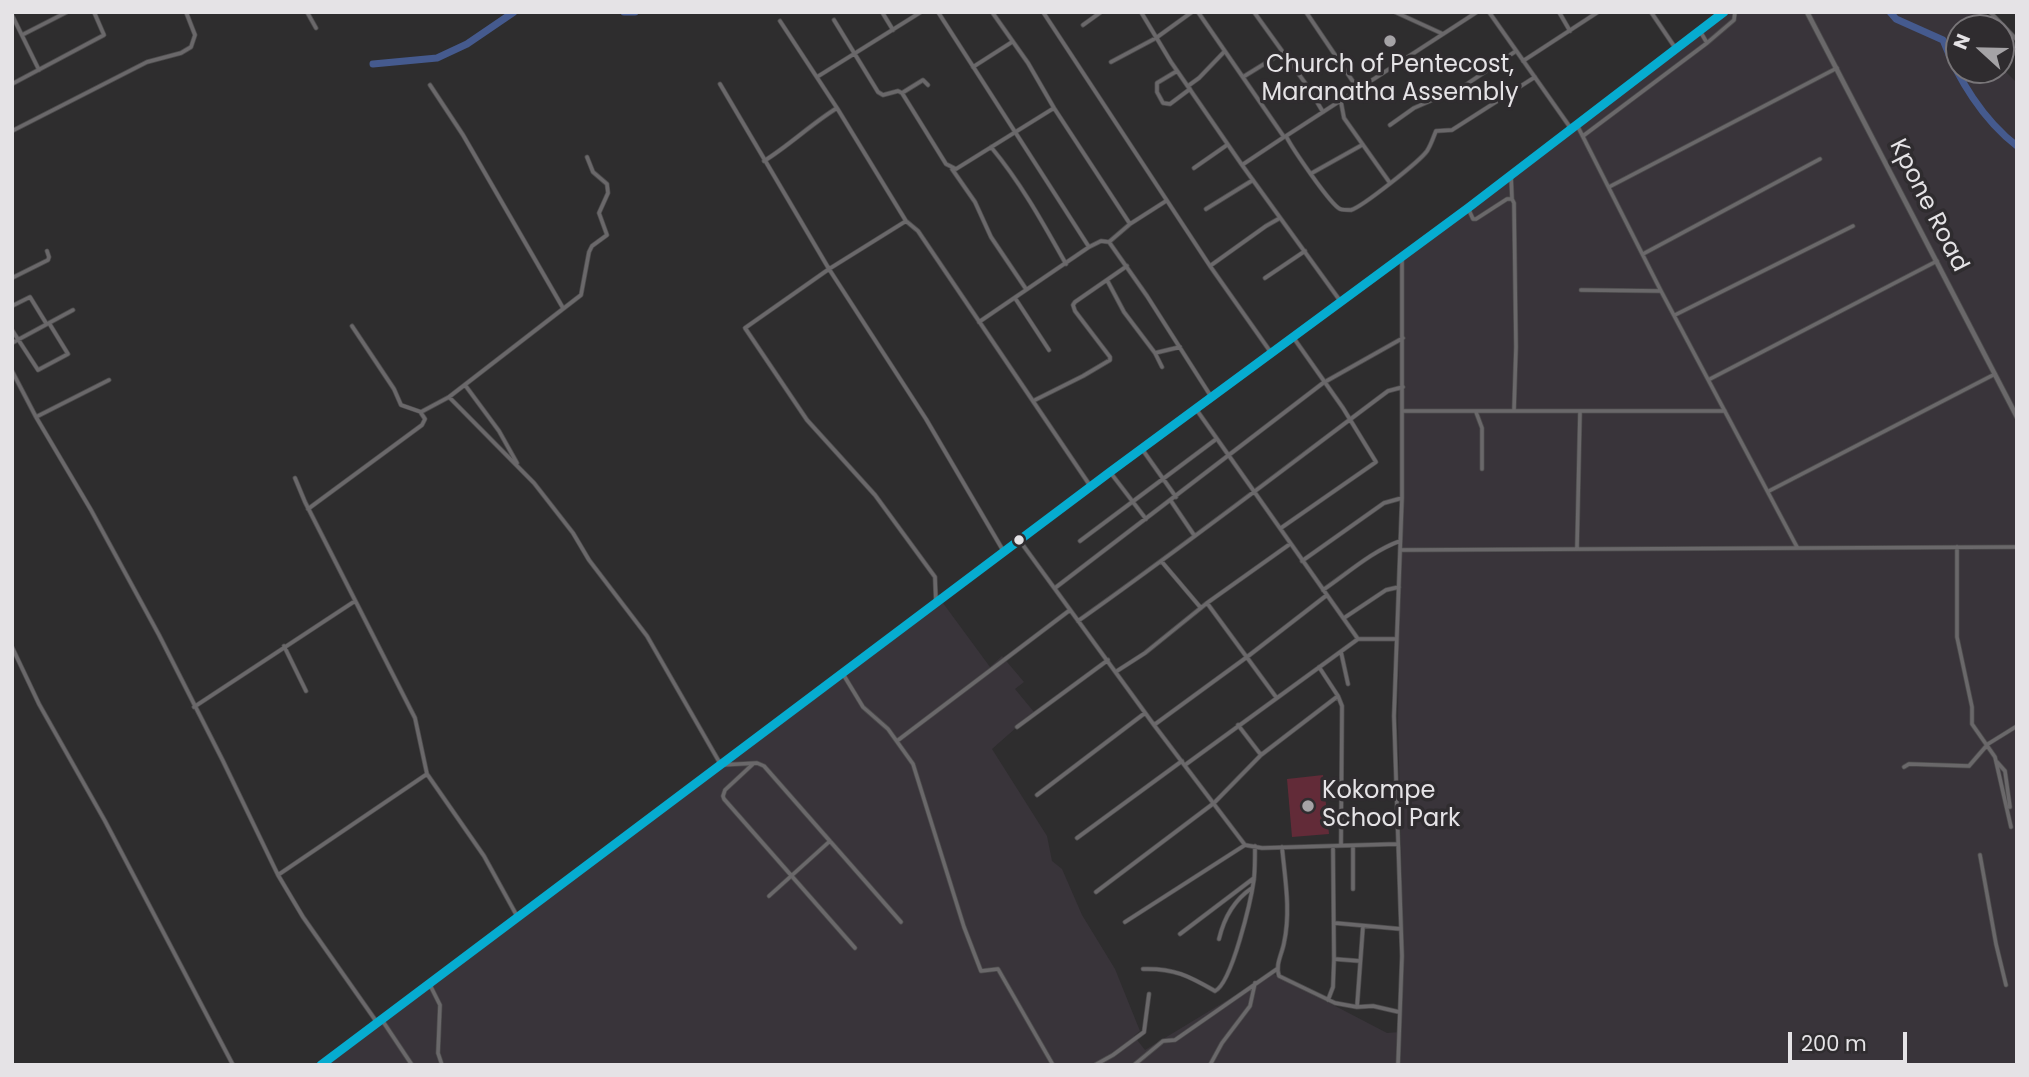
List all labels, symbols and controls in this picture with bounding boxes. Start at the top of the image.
north arrow [1945,14,2015,84]
text: N [1947,30,1977,53]
marker: Church of Pentecost, Maranatha Assembly [1382,33,1398,49]
place label: Church of Pentecost, Maranatha Assembly [1262,52,1518,108]
street label: Kpone Road [1882,135,1974,277]
unlabelled marker [1012,533,1026,547]
place label: Kokompe School Park [1322,778,1460,834]
marker: Kokompe School Park [1300,798,1316,814]
scale bar [1791,1018,1910,1062]
text: 200 m [1801,1029,1867,1058]

